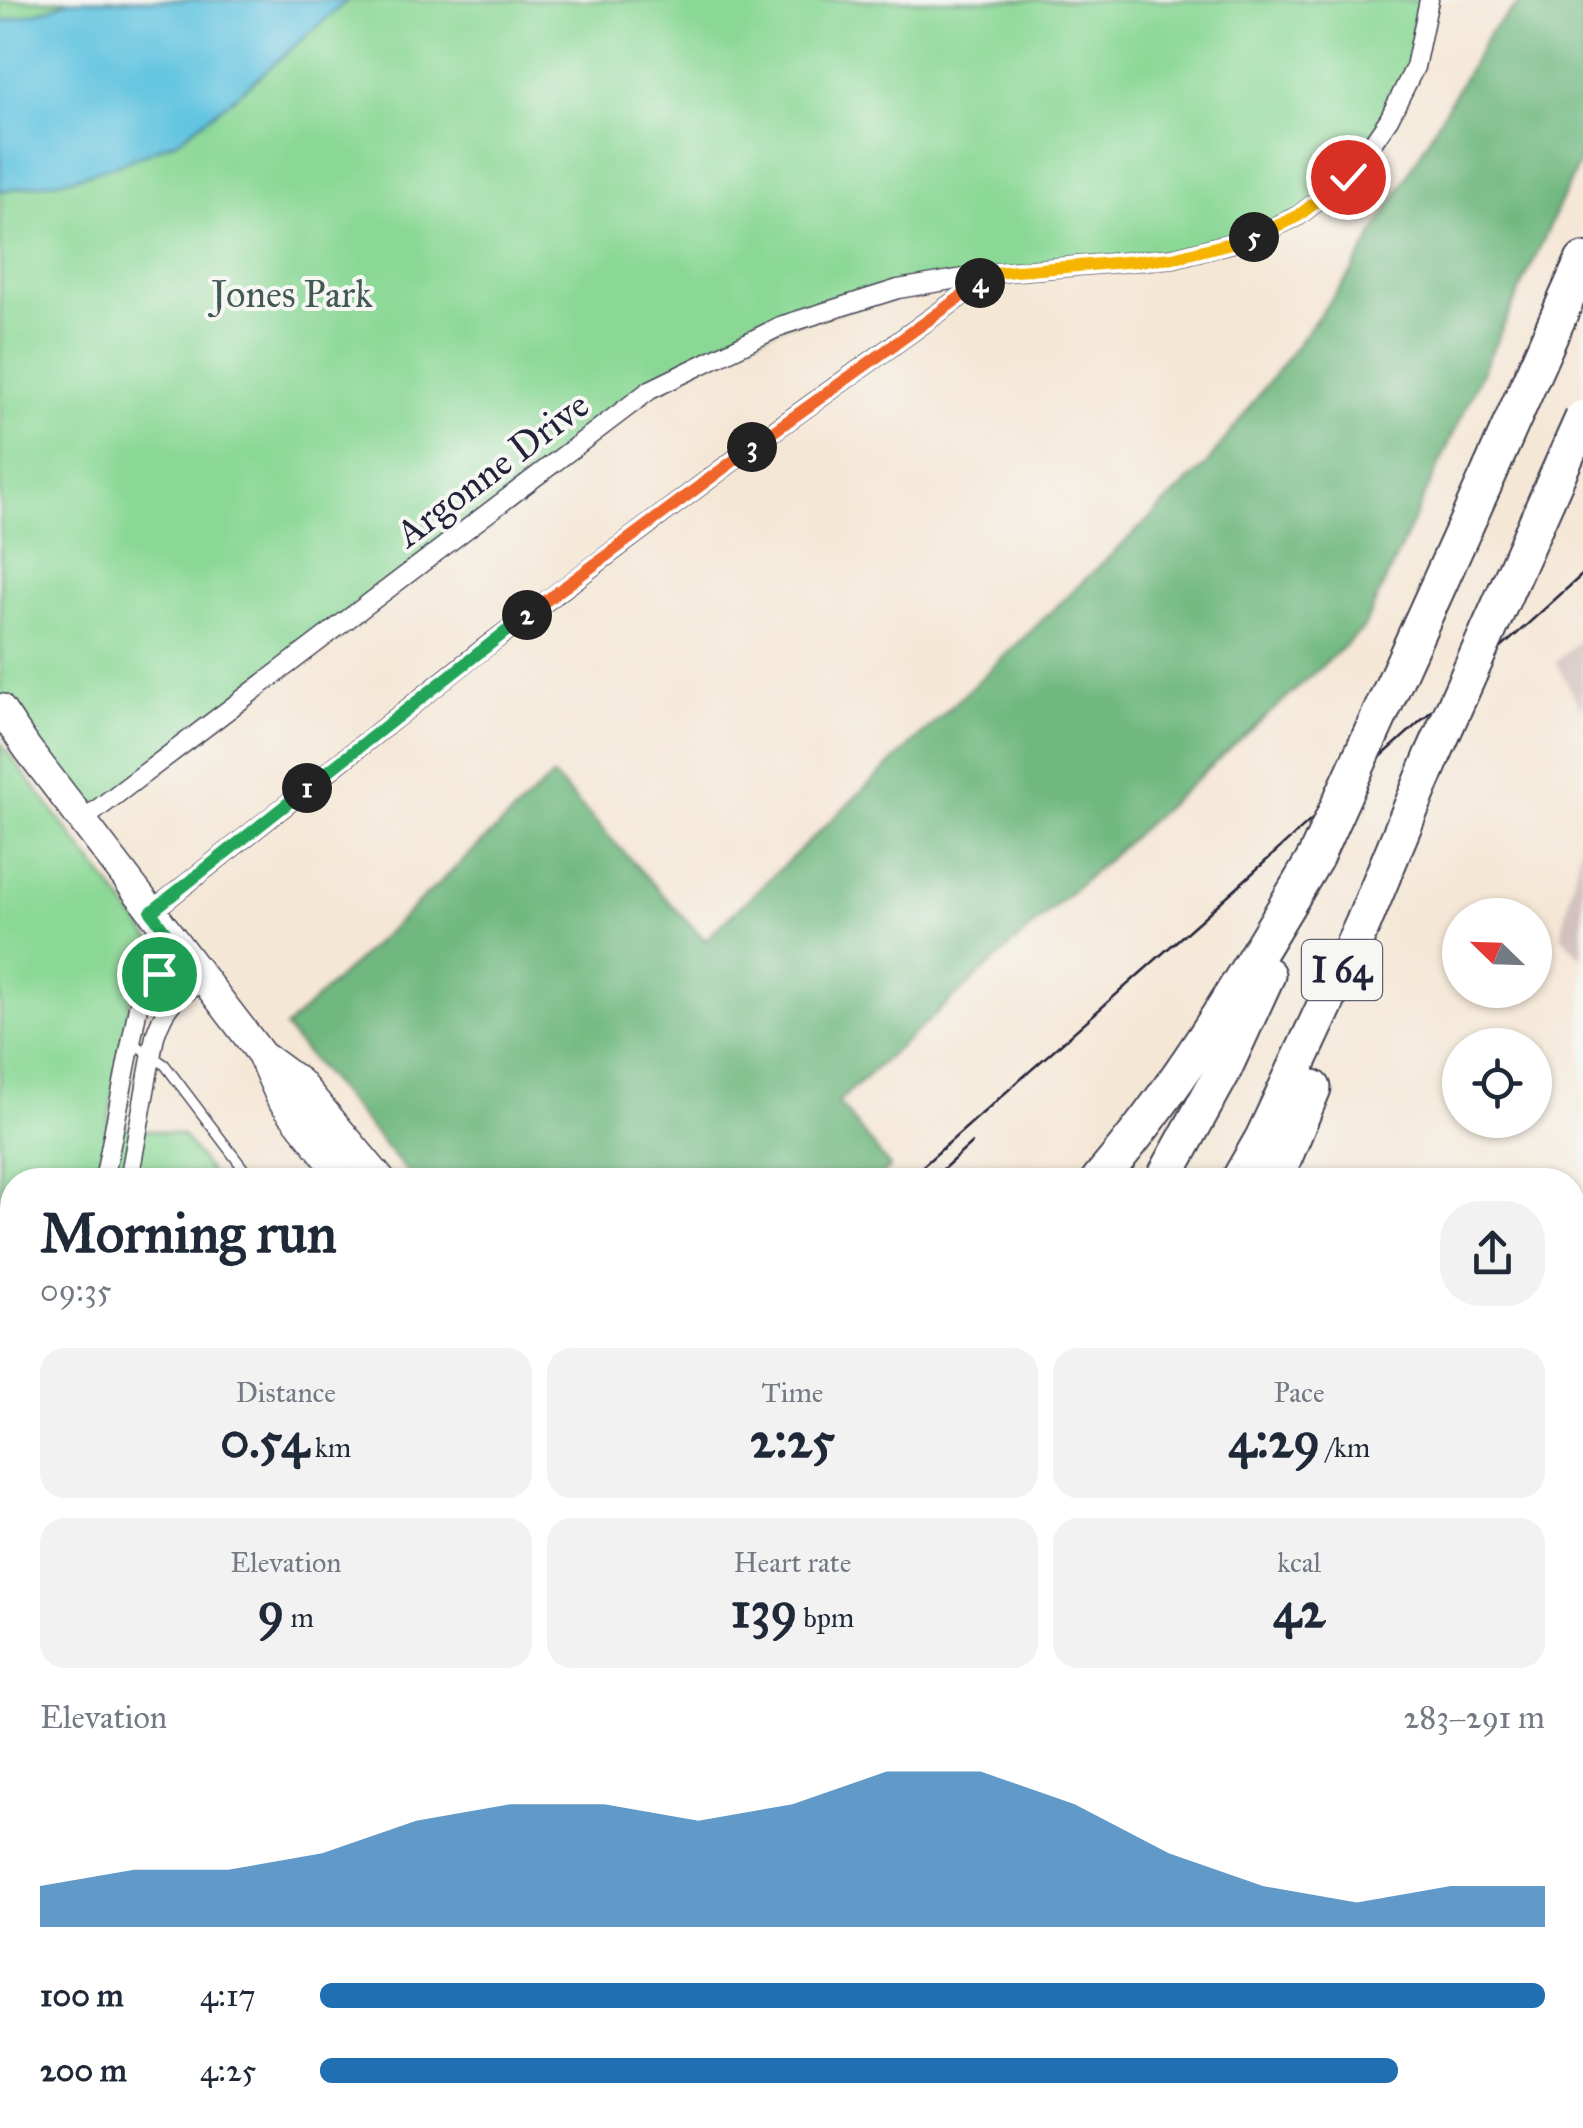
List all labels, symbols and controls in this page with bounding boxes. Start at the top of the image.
pin [1306,135,1391,220]
icon: check [1321,150,1376,205]
pin: 5 [1229,212,1279,262]
text: 5 [1247,219,1261,254]
pin: 4 [955,258,1005,308]
text: 4 [972,265,988,300]
park label: Jones Park [207,271,373,318]
street label: Argonne Drive [385,381,598,558]
pin: 3 [727,422,777,472]
text: 3 [746,429,758,464]
pin: 2 [502,590,552,640]
text: 2 [520,597,534,632]
pin: 1 [282,763,332,813]
text: 1 [301,770,313,805]
north arrow [1442,898,1552,1008]
map controls [1442,898,1552,1138]
pin [117,932,202,1017]
road number: I 64 [1302,940,1382,1000]
icon: arrive [132,947,187,1002]
button: locate [1442,1028,1552,1138]
text: Morning run [40,1200,337,1267]
button: share [1440,1201,1545,1306]
text: 09:35 [40,1271,112,1310]
text: Distance [236,1375,336,1410]
text: Time [761,1375,823,1410]
text: Pace [1274,1375,1325,1410]
text: 0.54 [220,1410,309,1471]
text: 2:25 [750,1410,835,1471]
text: 4:29 [1228,1410,1320,1471]
text: km [309,1430,351,1465]
text: /km [1320,1430,1370,1465]
text: Elevation [230,1545,341,1580]
text: Heart rate [734,1545,851,1580]
text: kcal [1277,1545,1321,1580]
text: 9 [258,1580,284,1641]
text: 139 [731,1580,797,1641]
text: 42 [1273,1580,1325,1641]
text: m [284,1600,314,1635]
text: bpm [797,1600,854,1635]
text: Elevation [40,1698,167,1737]
text: 283–291 m [1404,1698,1545,1737]
text: 100 m [40,1976,124,2015]
text: 4:17 [200,1976,256,2015]
text: 200 m [40,2051,127,2090]
text: 4:25 [200,2051,256,2090]

